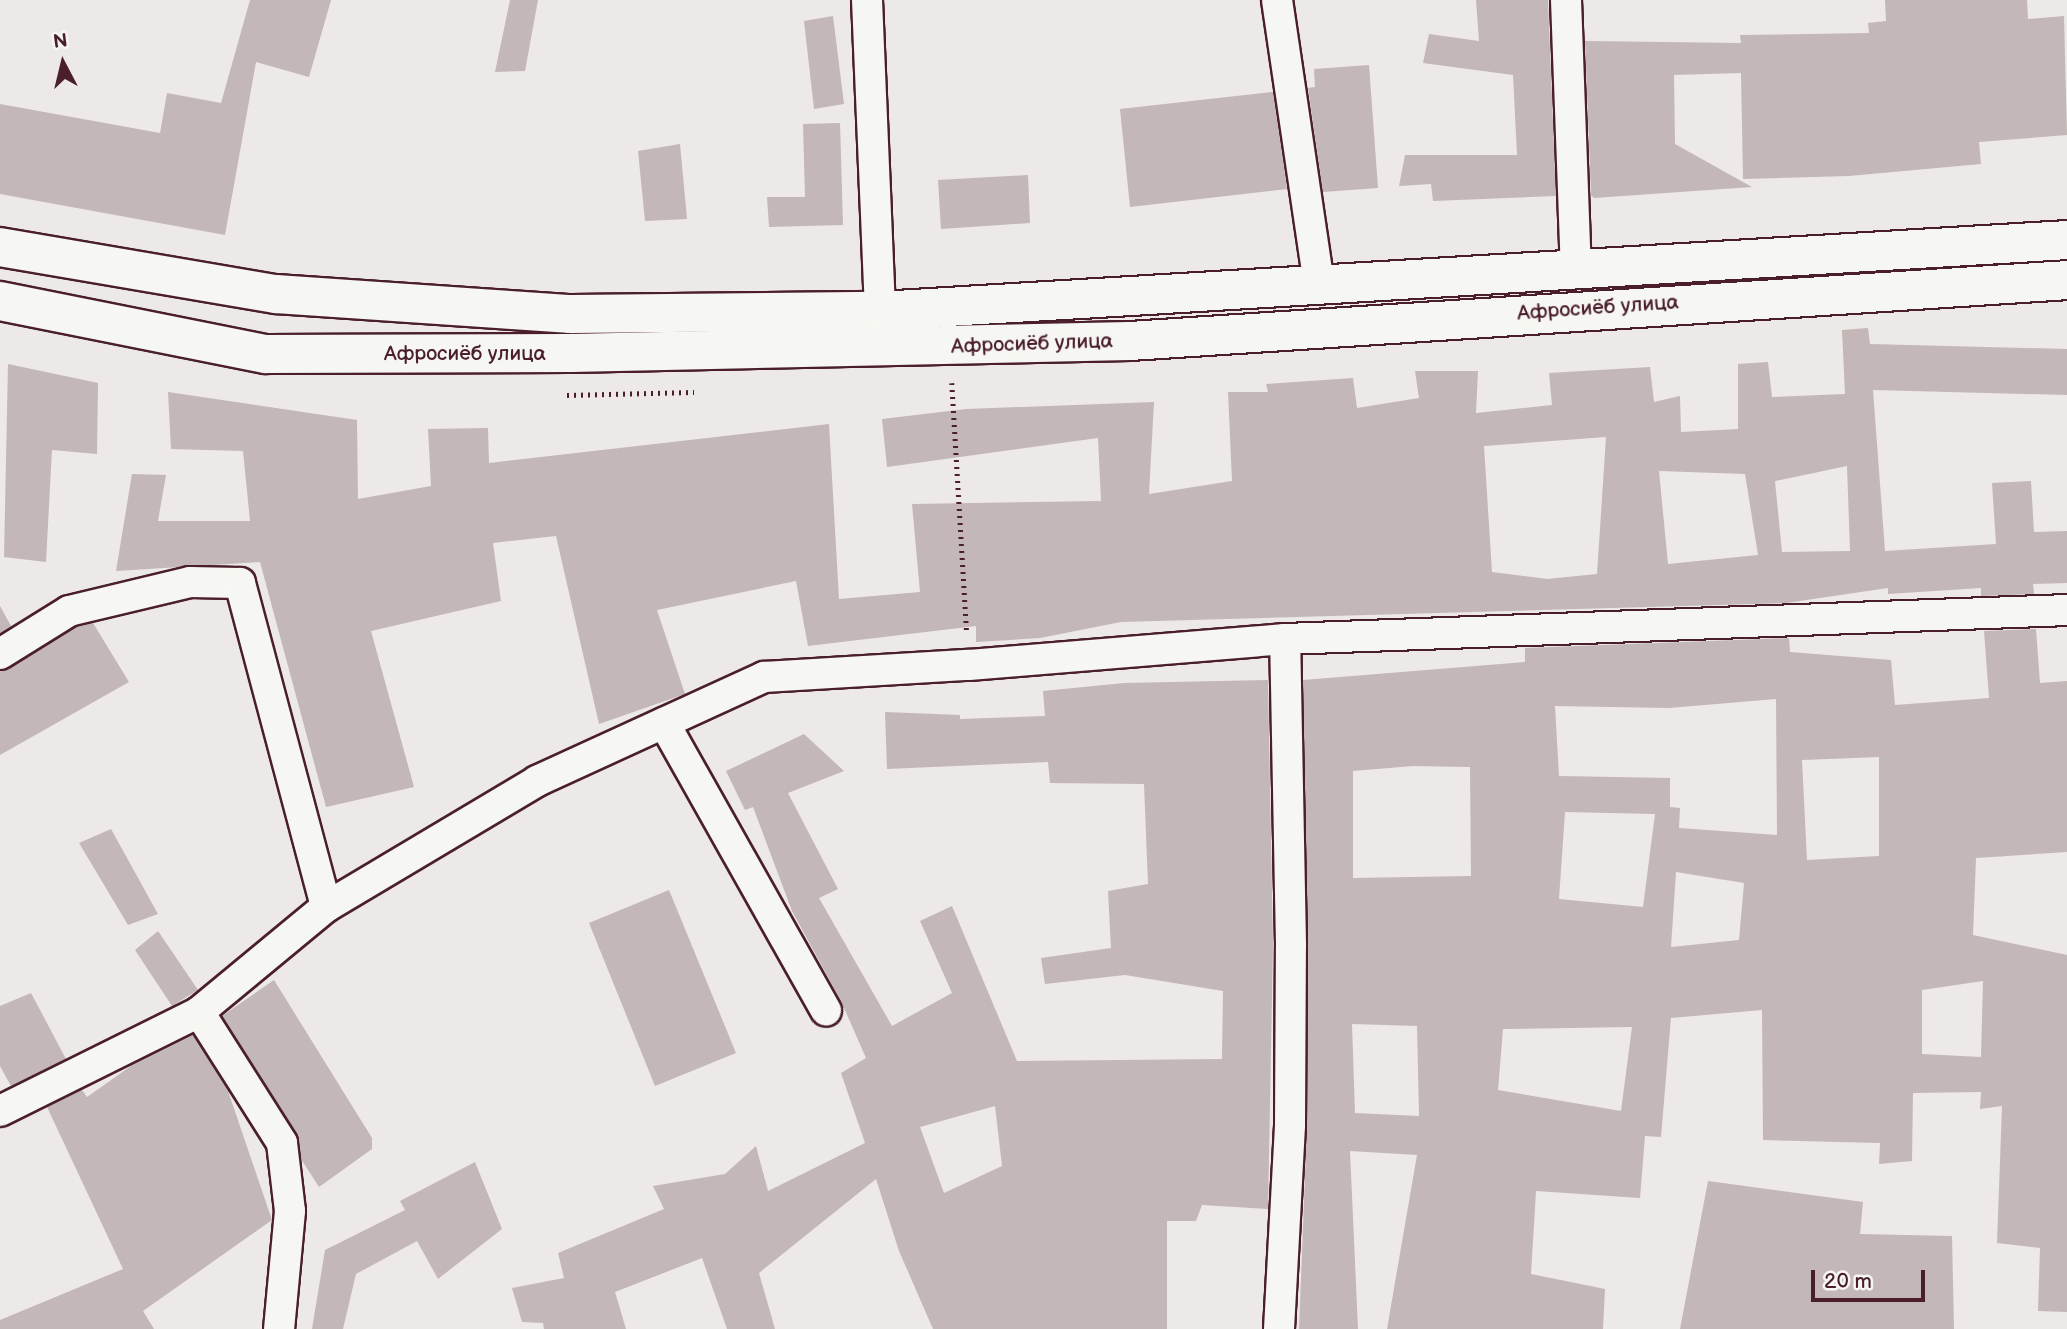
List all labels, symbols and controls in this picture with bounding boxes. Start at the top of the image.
north arrow [28,28,98,98]
text: N [52,29,69,54]
street label: Афросиёб улица [1516,290,1680,326]
street label: Афросиёб улица [951,329,1113,359]
street label: Афросиёб улица [384,341,546,367]
scale bar [1815,1256,1929,1300]
text: 20 m [1824,1269,1872,1294]

